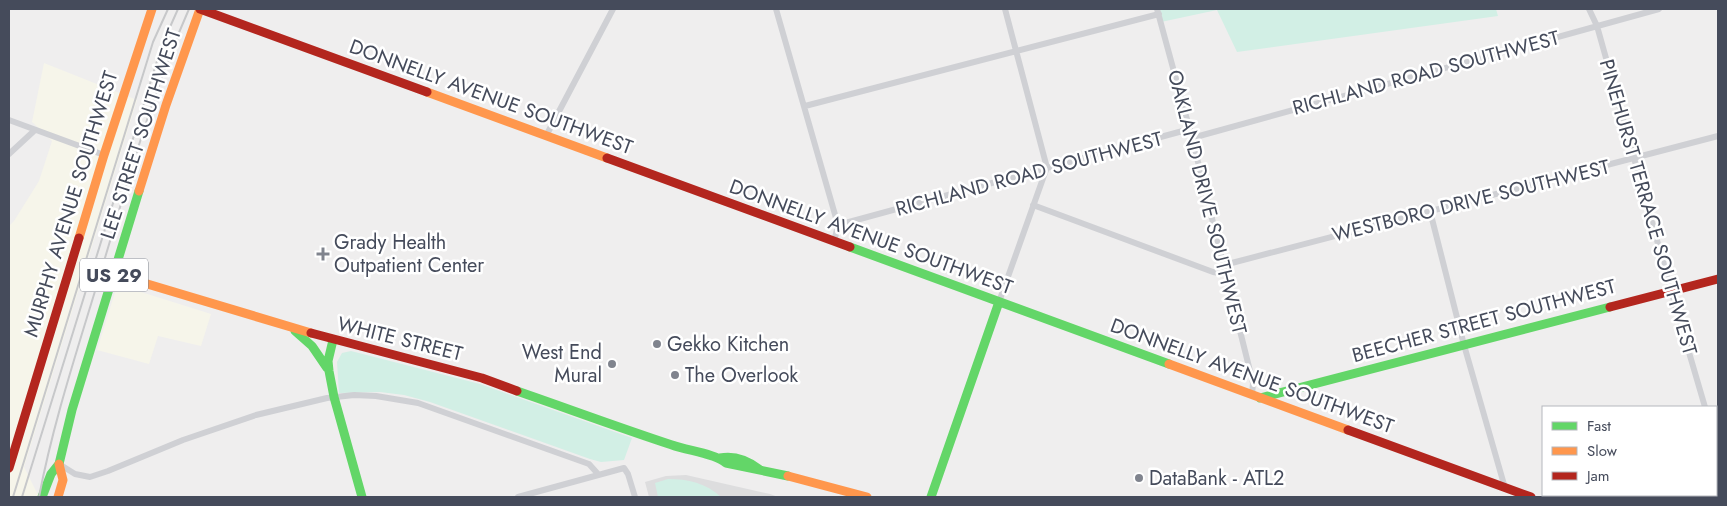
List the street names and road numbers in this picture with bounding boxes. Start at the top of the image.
street label: RICHLAND ROAD SOUTHWEST [1289,23,1563,123]
street label: LEE STREET SOUTHWEST [93,24,189,243]
street label: DONNELLY AVENUE SOUTHWEST [345,32,637,162]
street label: PINEHURST TERRACE SOUTHWEST [1592,56,1704,359]
street label: MURPHY AVENUE SOUTHWEST [17,67,126,341]
street label: OAKLAND DRIVE SOUTHWEST [1160,67,1254,338]
street label: RICHLAND ROAD SOUTHWEST [892,124,1166,224]
street label: WESTBORO DRIVE SOUTHWEST [1329,152,1613,250]
street label: DONNELLY AVENUE SOUTHWEST [725,172,1017,302]
road number: US 29 [80,258,148,292]
street label: BEECHER STREET SOUTHWEST [1349,272,1620,370]
street label: WHITE STREET [334,309,466,369]
street label: DONNELLY AVENUE SOUTHWEST [1106,311,1398,441]

